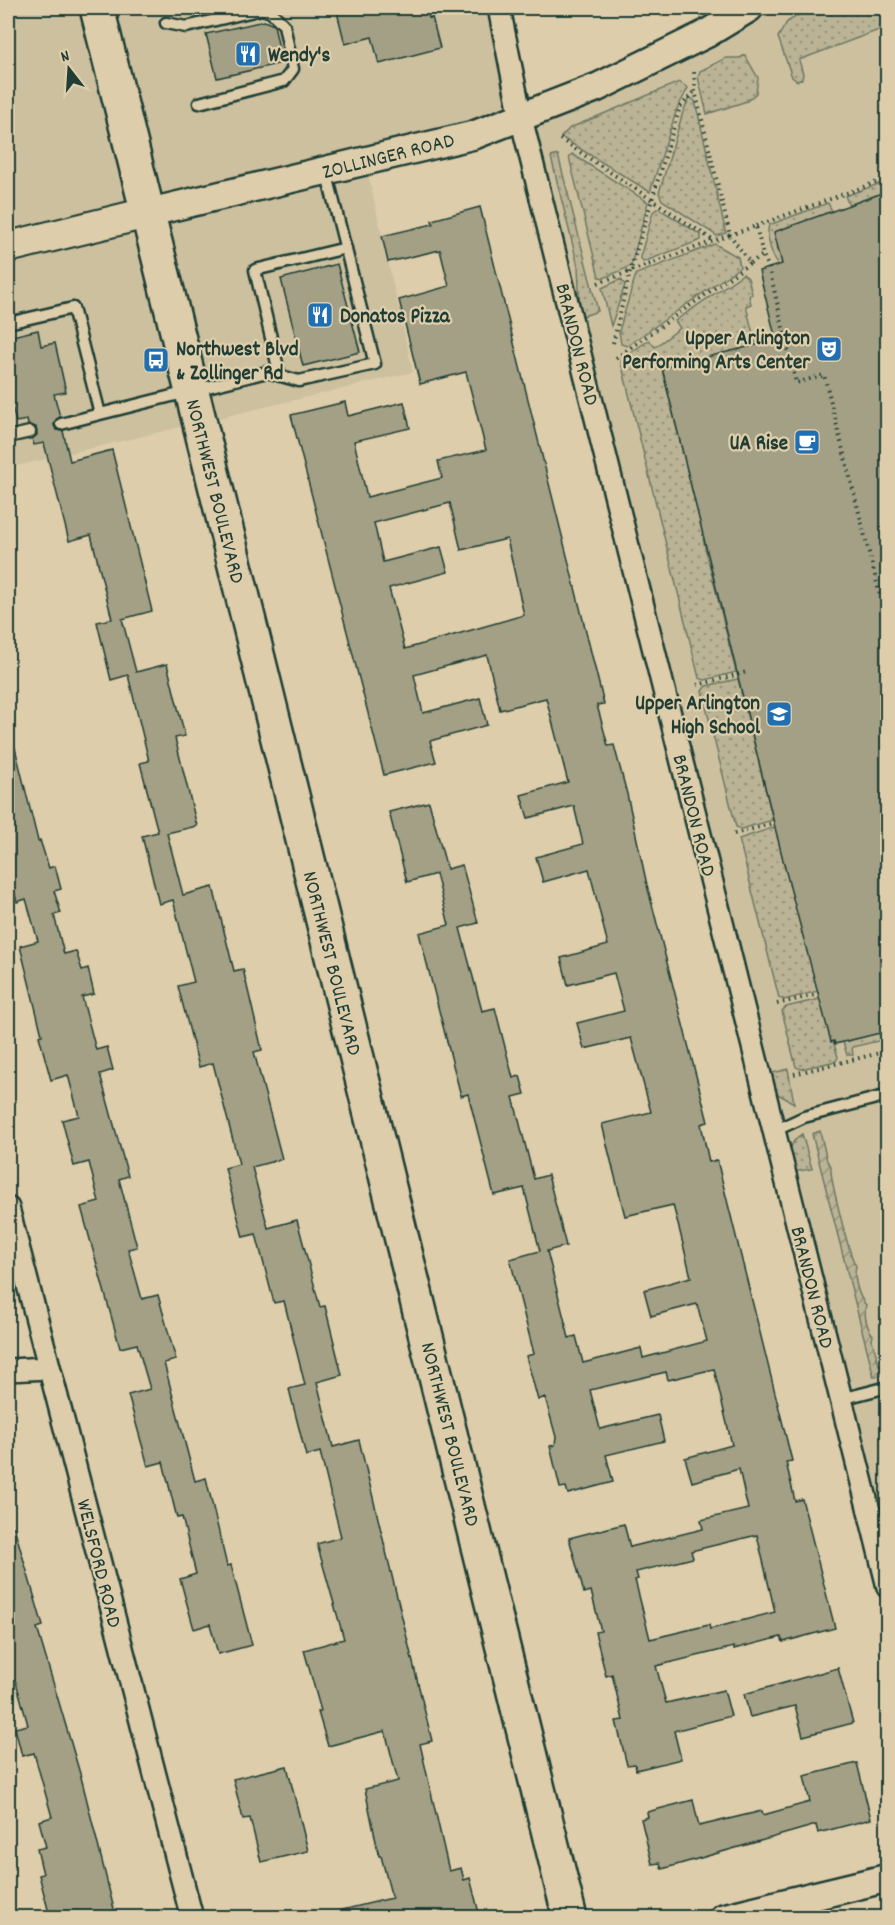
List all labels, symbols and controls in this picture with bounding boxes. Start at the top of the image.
north arrow [39,39,99,99]
restaurant icon: Wendy's [233,39,263,69]
place label: Wendy's [268,42,330,72]
text: N [58,45,73,69]
street label: ZOLLINGER ROAD [320,127,458,189]
street label: BRANDON ROAD [545,281,605,409]
restaurant icon: Donatos Pizza [305,300,335,330]
place label: Donatos Pizza [340,303,451,333]
place label: Upper Arlington Performing Arts Center [622,325,811,379]
theatre icon: Upper Arlington Performing Arts Center [814,334,844,364]
place label: Northwest Blvd & Zollinger Rd [176,336,299,390]
bus stop icon: Northwest Blvd & Zollinger Rd [141,345,171,375]
street label: NORTHWEST BOULEVARD [176,397,251,587]
cafe icon: UA Rise [792,427,822,457]
place label: UA Rise [729,430,788,460]
place label: Upper Arlington High School [635,690,761,744]
school or university icon: Upper Arlington High School [764,699,794,729]
street label: BRANDON ROAD [662,752,722,880]
street label: NORTHWEST BOULEVARD [293,869,368,1059]
street label: BRANDON ROAD [780,1224,840,1352]
street label: NORTHWEST BOULEVARD [411,1340,486,1530]
street label: WELSFORD ROAD [67,1496,128,1631]

